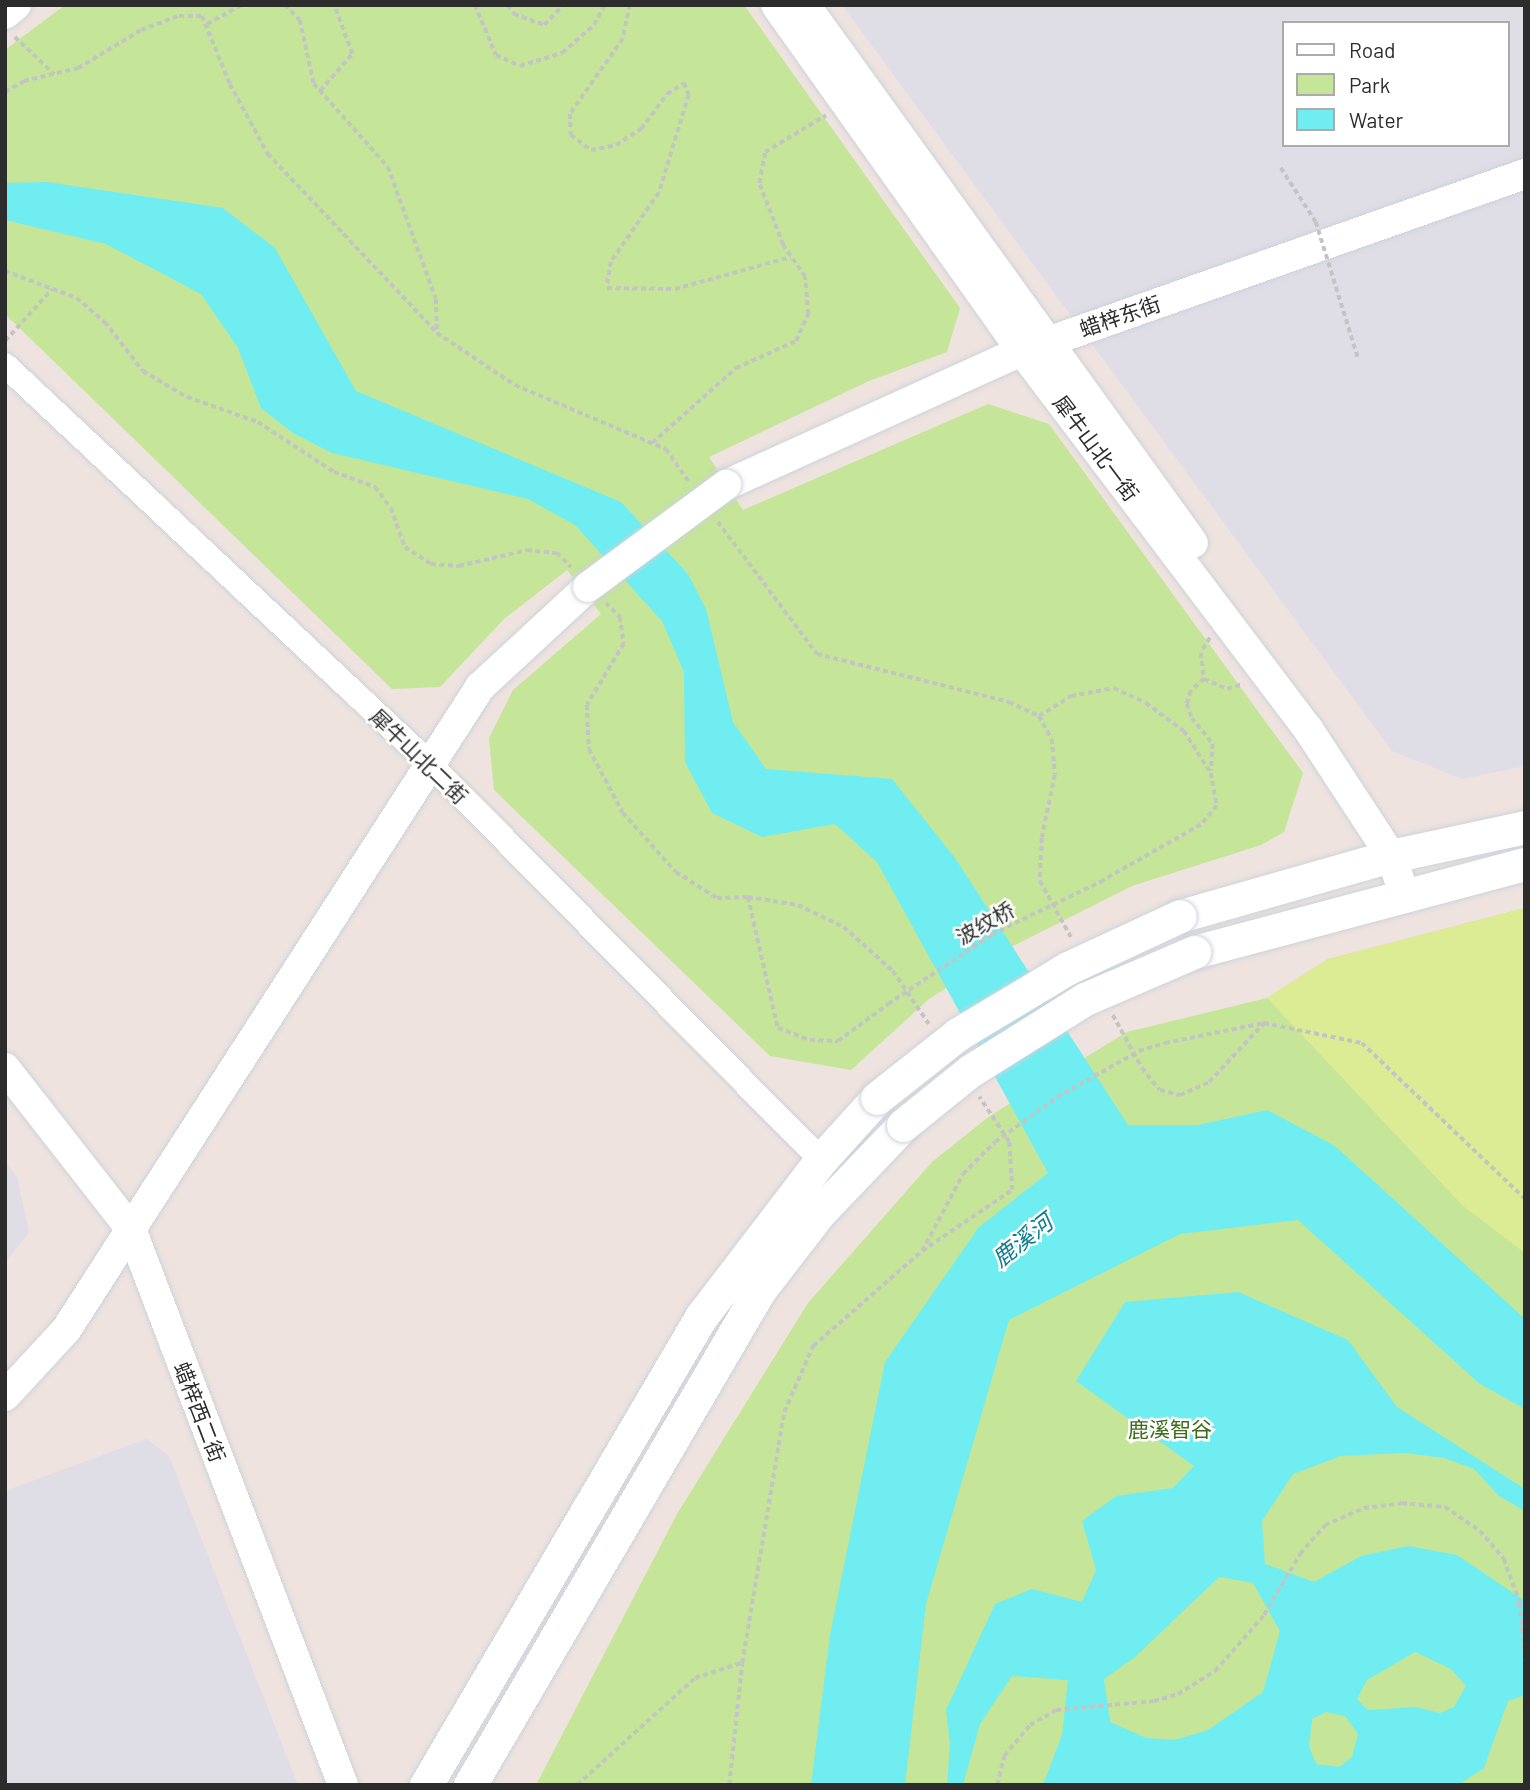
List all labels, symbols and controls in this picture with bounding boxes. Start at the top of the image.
legend [1282,21,1509,147]
text: Road [1349,37,1395,62]
text: Park [1349,72,1390,97]
text: Water [1349,107,1403,132]
street label: 蜡梓东街 [1076,290,1164,342]
street label: 犀牛山北一街 [1048,390,1144,506]
street label: 犀牛山北二街 [365,703,473,809]
street label: 波纹桥 [951,896,1019,950]
water label: 鹿溪河 [986,1208,1058,1272]
street label: 蜡梓西二街 [169,1358,231,1466]
park label: 鹿溪智谷 [1128,1416,1212,1442]

